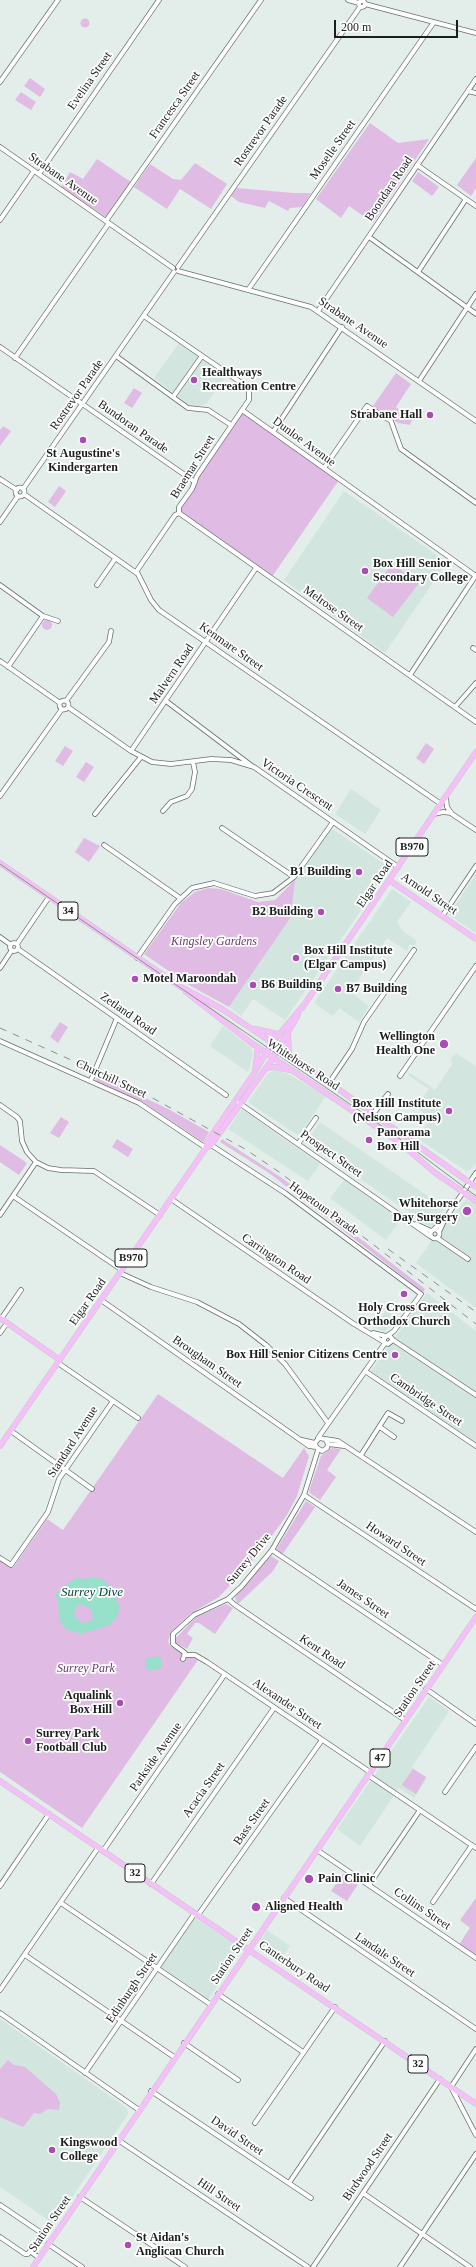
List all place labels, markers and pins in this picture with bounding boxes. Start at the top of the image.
place label: Healthways Recreation Centre [202,366,296,394]
marker: Healthways Recreation Centre [189,375,199,385]
place label: Strabane Hall [350,408,422,422]
marker: Strabane Hall [425,410,435,420]
marker: St Augustine's Kindergarten [78,435,88,445]
place label: St Augustine's Kindergarten [46,447,120,475]
place label: Box Hill Senior Secondary College [373,557,468,585]
marker: Box Hill Senior Secondary College [360,566,370,576]
place label: B1 Building [290,865,351,879]
marker: B1 Building [354,867,364,877]
place label: B2 Building [252,905,313,919]
marker: B2 Building [316,907,326,917]
place label: Box Hill Institute (Elgar Campus) [304,944,393,972]
marker: Box Hill Institute (Elgar Campus) [291,953,301,963]
place label: Motel Maroondah [143,972,236,986]
marker: Motel Maroondah [130,974,140,984]
place label: B6 Building [261,978,322,992]
marker: B6 Building [248,980,258,990]
place label: B7 Building [346,982,407,996]
marker: B7 Building [333,984,343,994]
place label: Wellington Health One [376,1030,435,1058]
marker: Wellington Health One [438,1038,450,1050]
place label: Box Hill Institute (Nelson Campus) [352,1097,441,1125]
marker: Box Hill Institute (Nelson Campus) [444,1106,454,1116]
place label: Panorama Box Hill [377,1126,430,1154]
marker: Panorama Box Hill [364,1135,374,1145]
place label: Whitehorse Day Surgery [393,1197,458,1225]
marker: Whitehorse Day Surgery [461,1205,473,1217]
marker: Holy Cross Greek Orthodox Church [399,1289,409,1299]
place label: Holy Cross Greek Orthodox Church [358,1301,450,1329]
place label: Box Hill Senior Citizens Centre [226,1348,387,1362]
marker: Box Hill Senior Citizens Centre [390,1350,400,1360]
place label: Aqualink Box Hill [64,1689,112,1717]
marker: Aqualink Box Hill [115,1698,125,1708]
place label: Surrey Park Football Club [36,1727,107,1755]
marker: Surrey Park Football Club [23,1736,33,1746]
place label: Pain Clinic [318,1872,375,1886]
marker: Pain Clinic [303,1873,315,1885]
place label: Aligned Health [265,1900,343,1914]
marker: Aligned Health [250,1901,262,1913]
place label: Kingswood College [60,2136,117,2164]
marker: Kingswood College [47,2145,57,2155]
place label: St Aidan's Anglican Church [136,2231,224,2259]
marker: St Aidan's Anglican Church [123,2240,133,2250]

